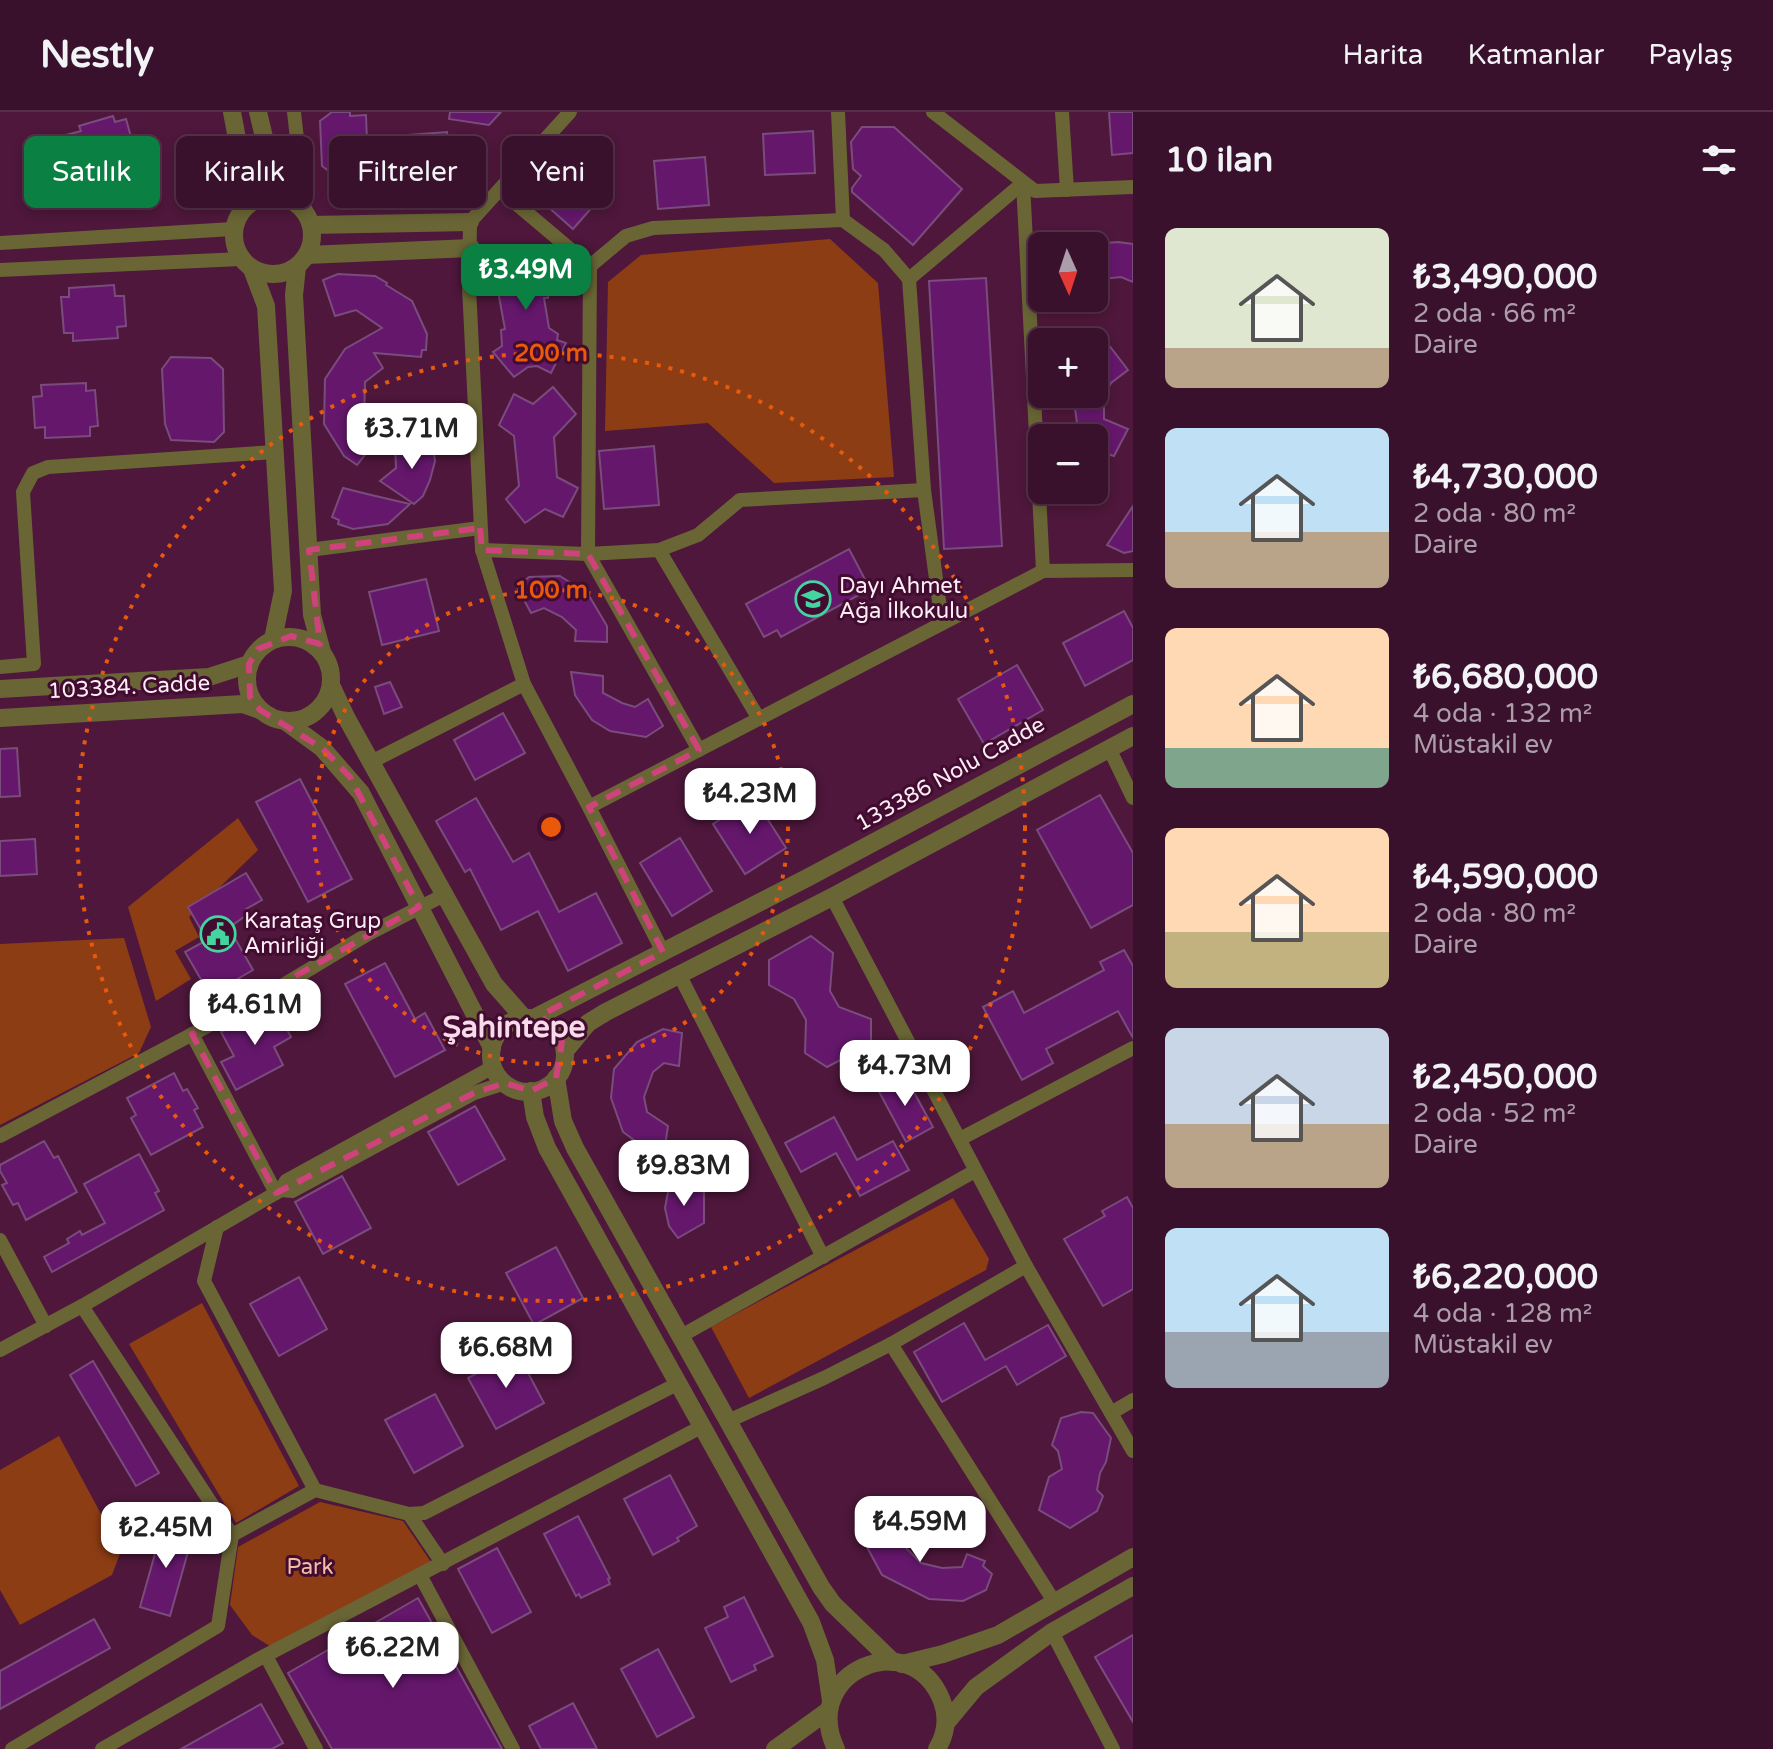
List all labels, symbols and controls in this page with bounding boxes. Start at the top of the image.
text: Nestly [40,32,154,78]
text: Harita [1342,38,1423,72]
text: Katmanlar [1467,38,1604,72]
text: Paylaş [1648,38,1733,72]
chip: Satılık [24,136,160,208]
chip: Kiralık [176,136,313,208]
chip: Filtreler [329,136,486,208]
chip: Yeni [502,136,613,208]
icon: filters [1697,138,1741,182]
text: 10 ilan [1165,140,1273,181]
north arrow [1028,232,1108,312]
map controls [1028,232,1108,504]
pin: ₺3.49M [461,244,591,312]
text: ₺3.49M [479,254,573,285]
text: ₺3,490,000 [1413,257,1597,298]
icon: home [1229,260,1325,356]
text: 2 oda · 66 m² [1413,298,1576,329]
button: + [1028,328,1108,408]
text: Daire [1413,329,1478,360]
text: 200 m [514,339,588,368]
pin: ₺3.71M [347,403,477,471]
text: ₺3.71M [365,413,459,444]
button: − [1028,424,1108,504]
text: ₺4,730,000 [1413,457,1598,498]
icon: home [1229,460,1325,556]
text: 2 oda · 80 m² [1413,498,1576,529]
text: Daire [1413,529,1478,560]
place label: Dayı Ahmet Ağa İlkokulu [839,573,968,624]
text: 100 m [514,576,588,605]
school or university icon: Dayı Ahmet Ağa İlkokulu [794,580,832,618]
text: ₺6,680,000 [1413,657,1598,698]
icon: home [1229,660,1325,756]
street label: 103384. Cadde [47,670,211,704]
text: 4 oda · 132 m² [1413,698,1592,729]
street label: 133386 Nolu Cadde [851,711,1049,837]
text: Müstakil ev [1413,729,1553,760]
pin: ₺4.23M [685,768,815,836]
text: ₺4.23M [703,778,797,809]
centre of rings [537,813,565,841]
text: ₺4,590,000 [1413,857,1598,898]
icon: home [1229,860,1325,956]
text: 2 oda · 80 m² [1413,898,1576,929]
place label: Karataş Grup Amirliği [244,908,381,959]
public building icon: Karataş Grup Amirliği [199,915,237,953]
text: Daire [1413,929,1478,960]
pin: ₺4.61M [190,979,320,1047]
text: ₺4.61M [208,989,302,1020]
district label: Şahintepe [442,1009,586,1046]
pin: ₺4.73M [840,1040,970,1108]
text: ₺4.73M [858,1050,952,1081]
text: ₺2,450,000 [1413,1057,1597,1098]
icon: home [1229,1060,1325,1156]
text: 2 oda · 52 m² [1413,1098,1576,1129]
text: Daire [1413,1129,1478,1160]
pin: ₺9.83M [619,1140,749,1208]
text: ₺9.83M [637,1150,731,1181]
text: ₺6,220,000 [1413,1257,1598,1298]
icon: home [1229,1260,1325,1356]
text: 4 oda · 128 m² [1413,1298,1592,1329]
pin: ₺6.68M [441,1322,571,1390]
text: Müstakil ev [1413,1329,1553,1360]
text: ₺6.68M [459,1332,553,1363]
pin: ₺4.59M [855,1496,985,1564]
pin: ₺2.45M [101,1502,231,1570]
text: ₺4.59M [873,1506,967,1537]
text: ₺2.45M [119,1512,213,1543]
park label: Park [287,1554,334,1580]
pin: ₺6.22M [328,1622,458,1690]
text: ₺6.22M [346,1632,440,1663]

